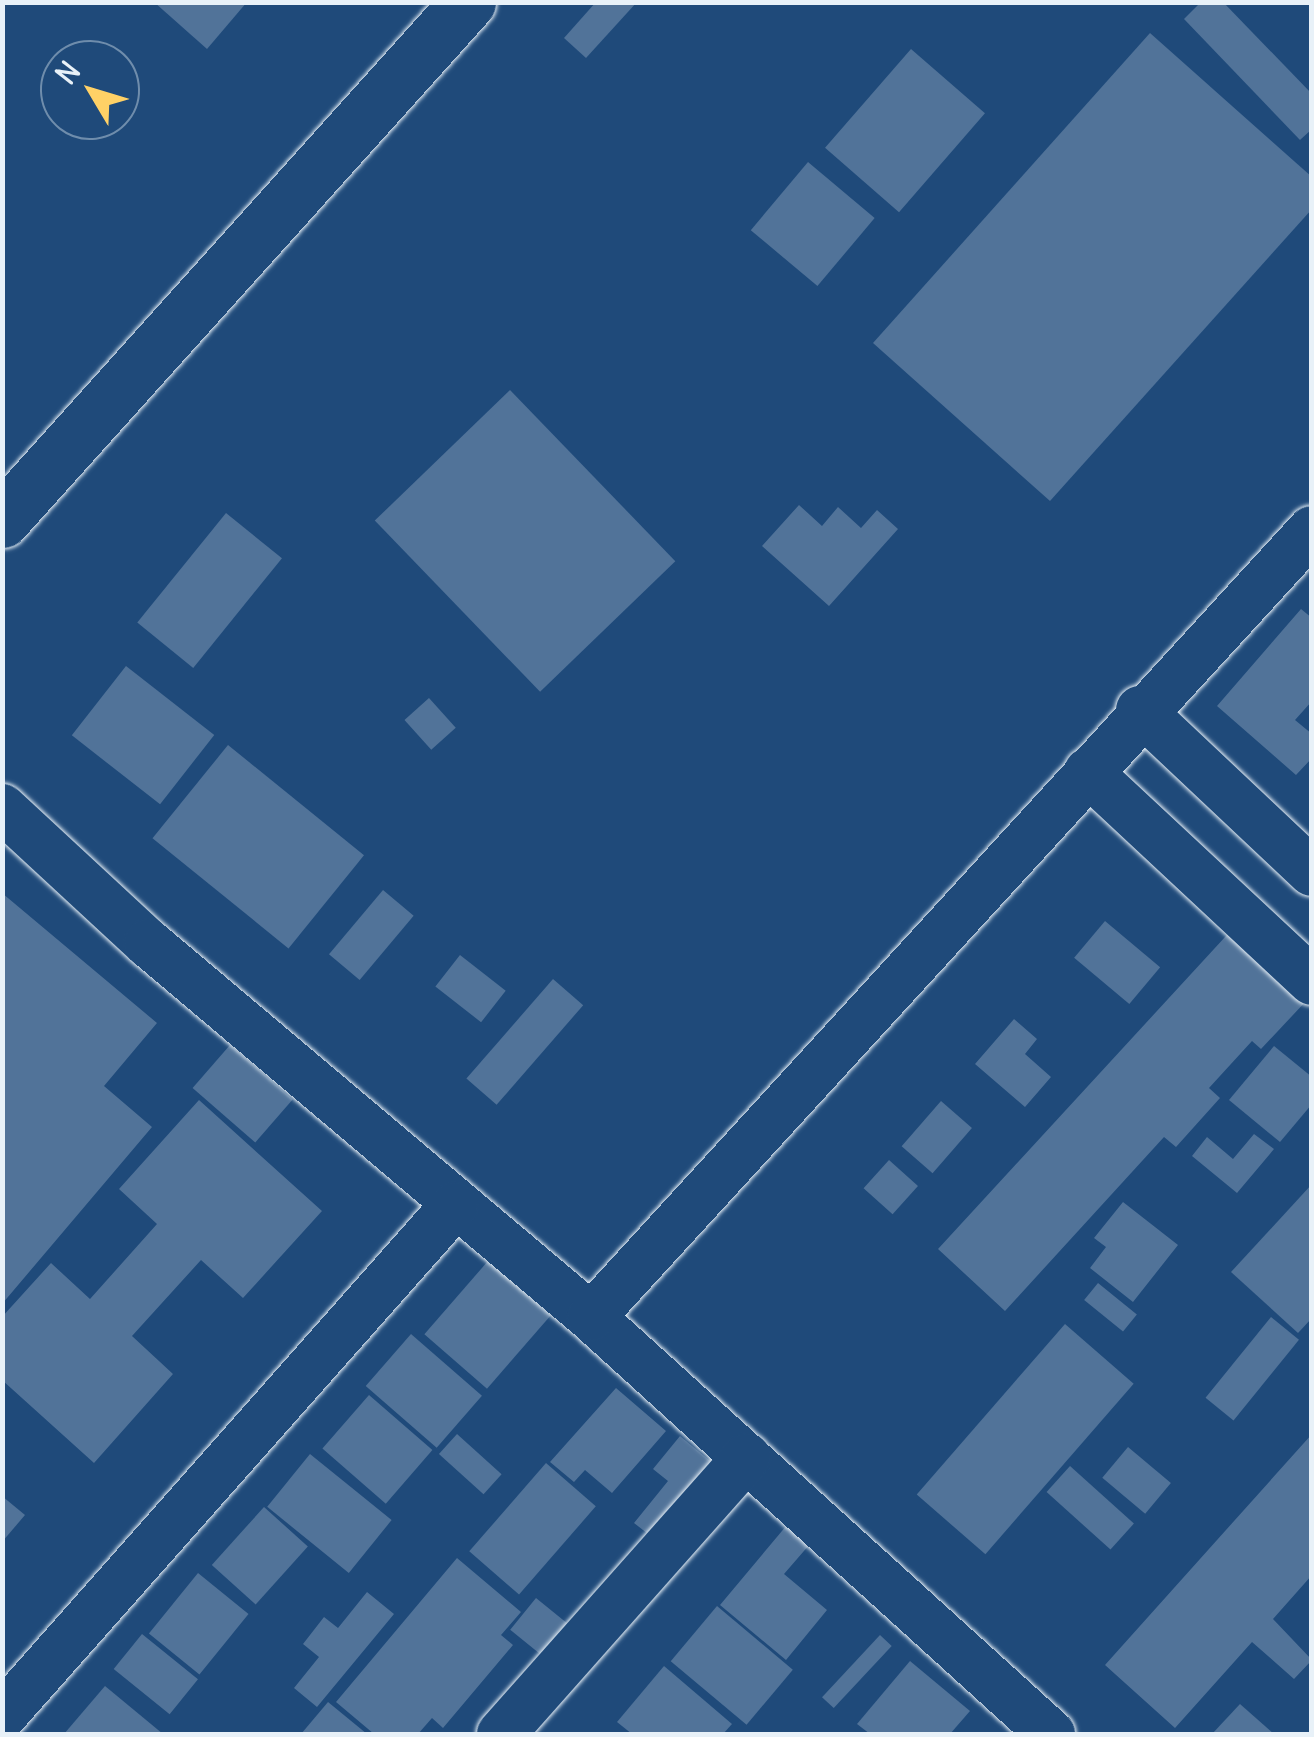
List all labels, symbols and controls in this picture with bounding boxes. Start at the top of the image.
north arrow [40,40,140,140]
text: N [48,54,88,91]

